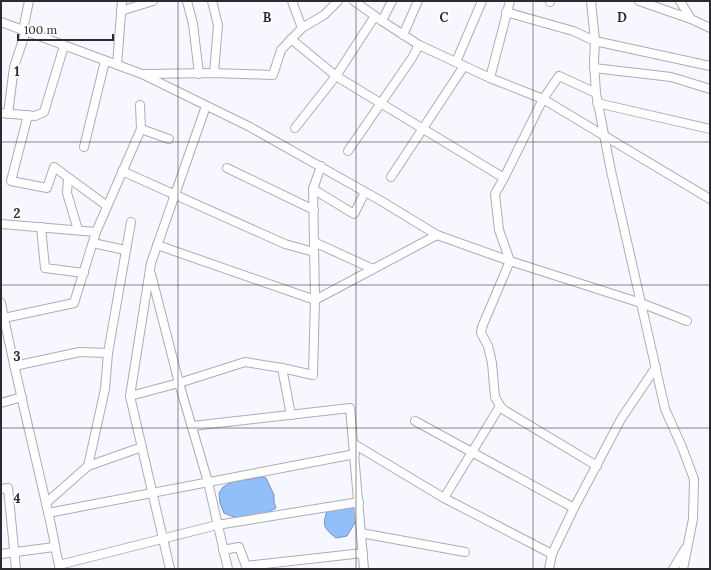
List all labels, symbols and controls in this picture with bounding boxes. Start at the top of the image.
text: B [263,9,272,26]
text: C [440,9,449,26]
text: D [617,9,627,26]
scale bar [18,16,113,42]
text: 100 m [24,22,57,37]
text: 1 [14,63,20,80]
text: 2 [14,205,21,222]
text: 3 [13,348,21,365]
text: 4 [13,490,21,507]

